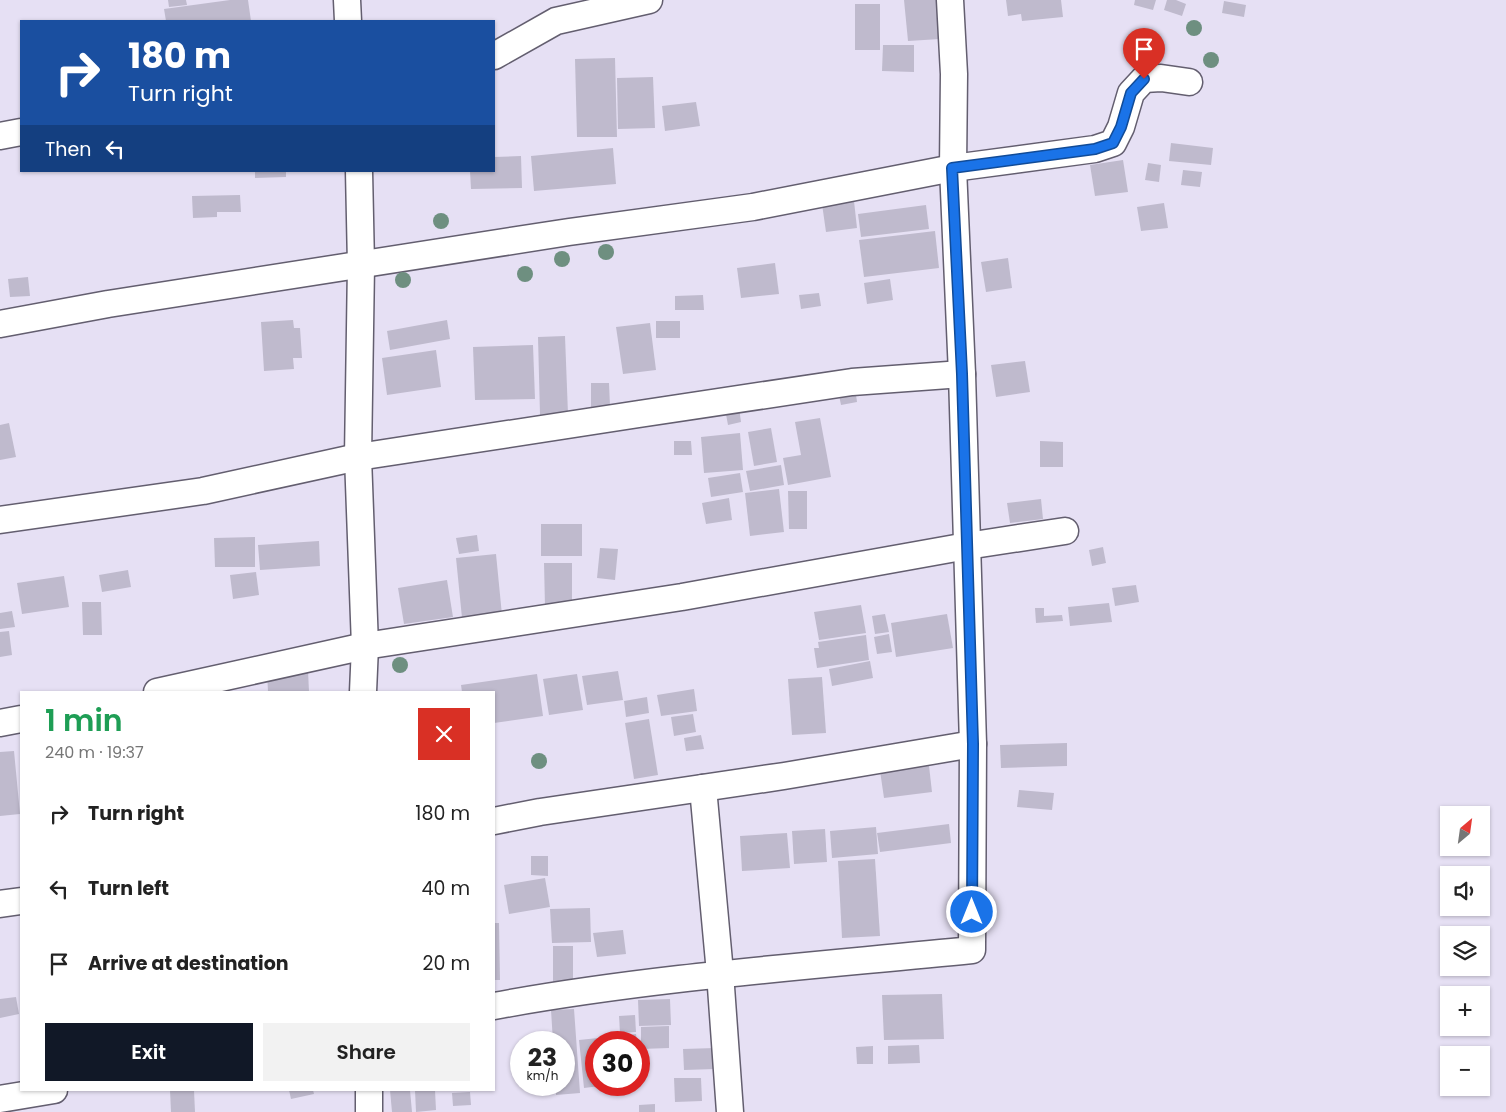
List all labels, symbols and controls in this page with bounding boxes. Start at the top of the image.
pin [1123,28,1165,79]
text: 180 m [128,31,231,80]
icon: arrive [1130,35,1158,63]
icon: right [45,40,110,105]
text: Turn right [128,78,233,109]
icon: left [101,135,129,163]
text: Then [45,136,91,163]
text: 1 min [45,699,123,742]
button: close [418,708,470,760]
text: 240 m · 19:37 [45,741,144,764]
icon: right [45,800,73,828]
text: Turn right [88,800,184,827]
text: 180 m [415,800,470,827]
north arrow [1440,806,1490,856]
map controls [1440,806,1490,1096]
button: sound [1440,866,1490,916]
icon: left [45,875,73,903]
text: Turn left [88,875,169,902]
text: 40 m [421,875,470,902]
position arrow [945,885,997,937]
button: layers [1440,926,1490,976]
icon: arrive [45,950,73,978]
text: Arrive at destination [88,950,289,977]
text: 20 m [422,950,470,977]
button: + [1440,986,1490,1036]
button: Exit [45,1023,253,1081]
button: Share [263,1023,470,1081]
speed limit sign: 30 [585,1031,650,1096]
text: 23 [528,1040,557,1075]
button: − [1440,1046,1490,1096]
text: km/h [527,1067,558,1084]

